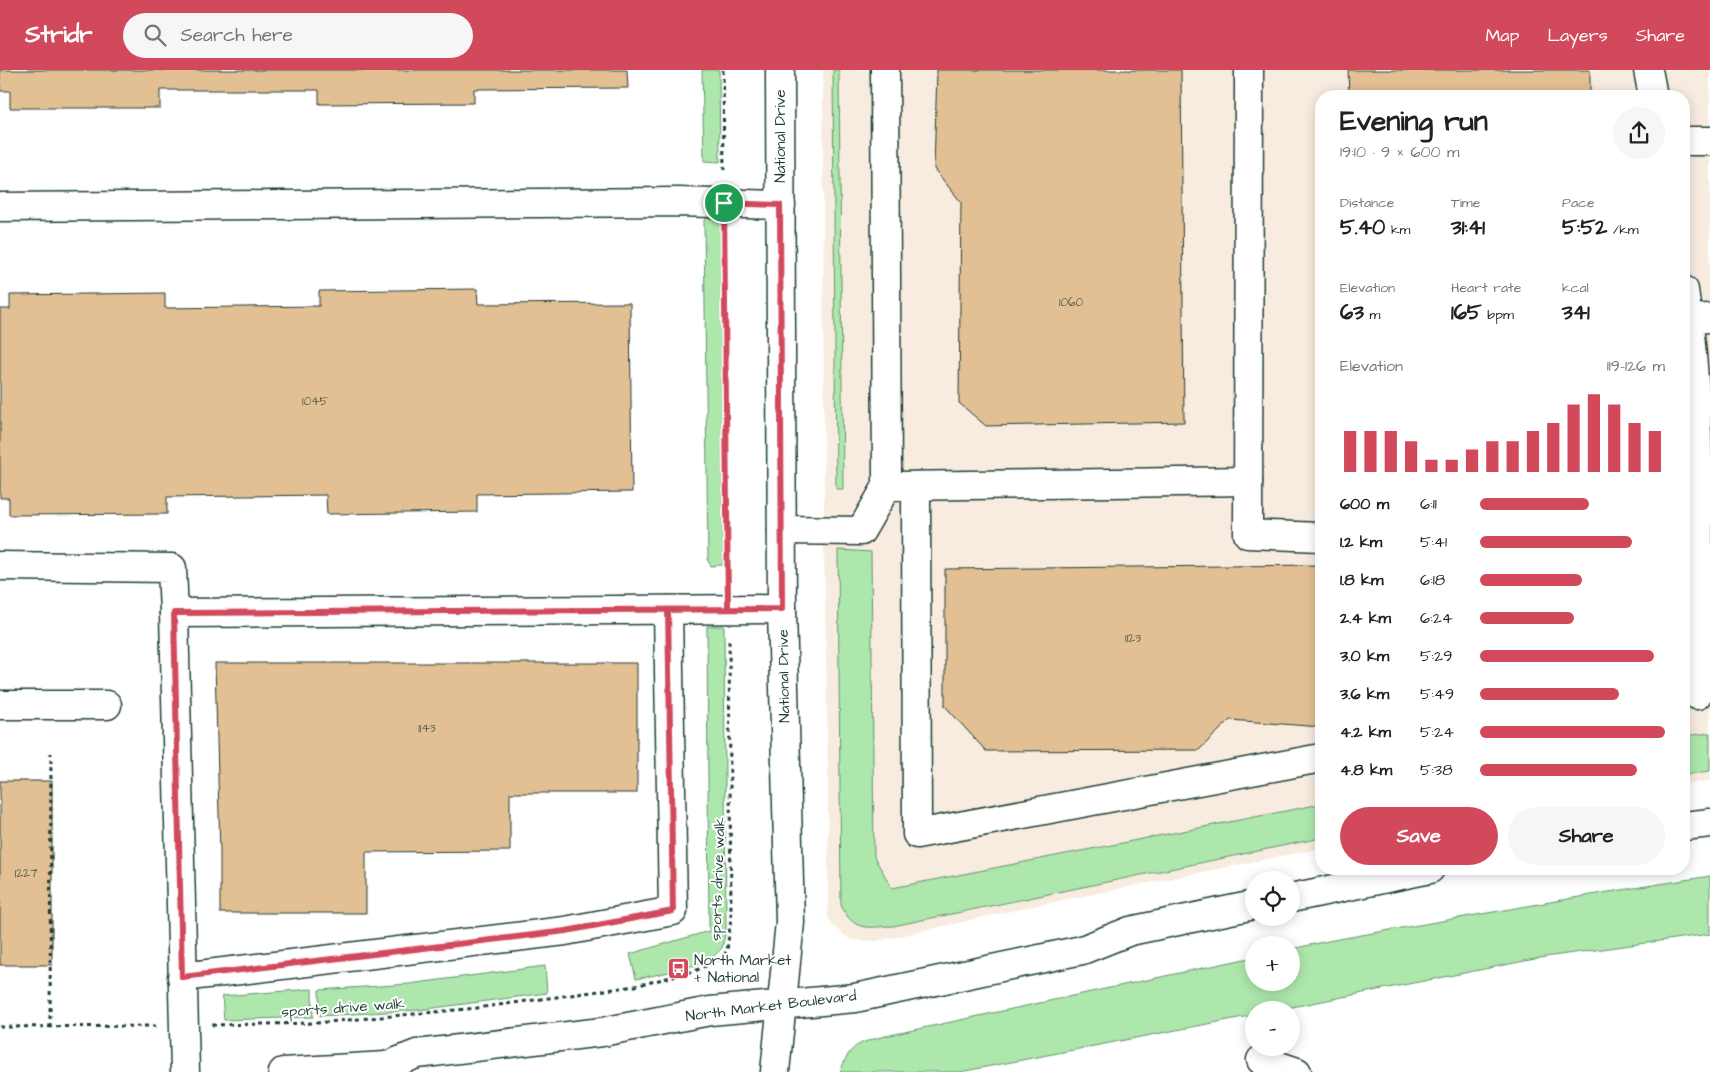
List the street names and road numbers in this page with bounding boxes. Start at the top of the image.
street label: National Drive [770,89,791,183]
street label: National Drive [773,629,795,723]
street label: sports drive walk [705,817,731,941]
street label: North Market Boulevard [684,985,858,1027]
street label: sports drive walk [281,993,405,1023]

